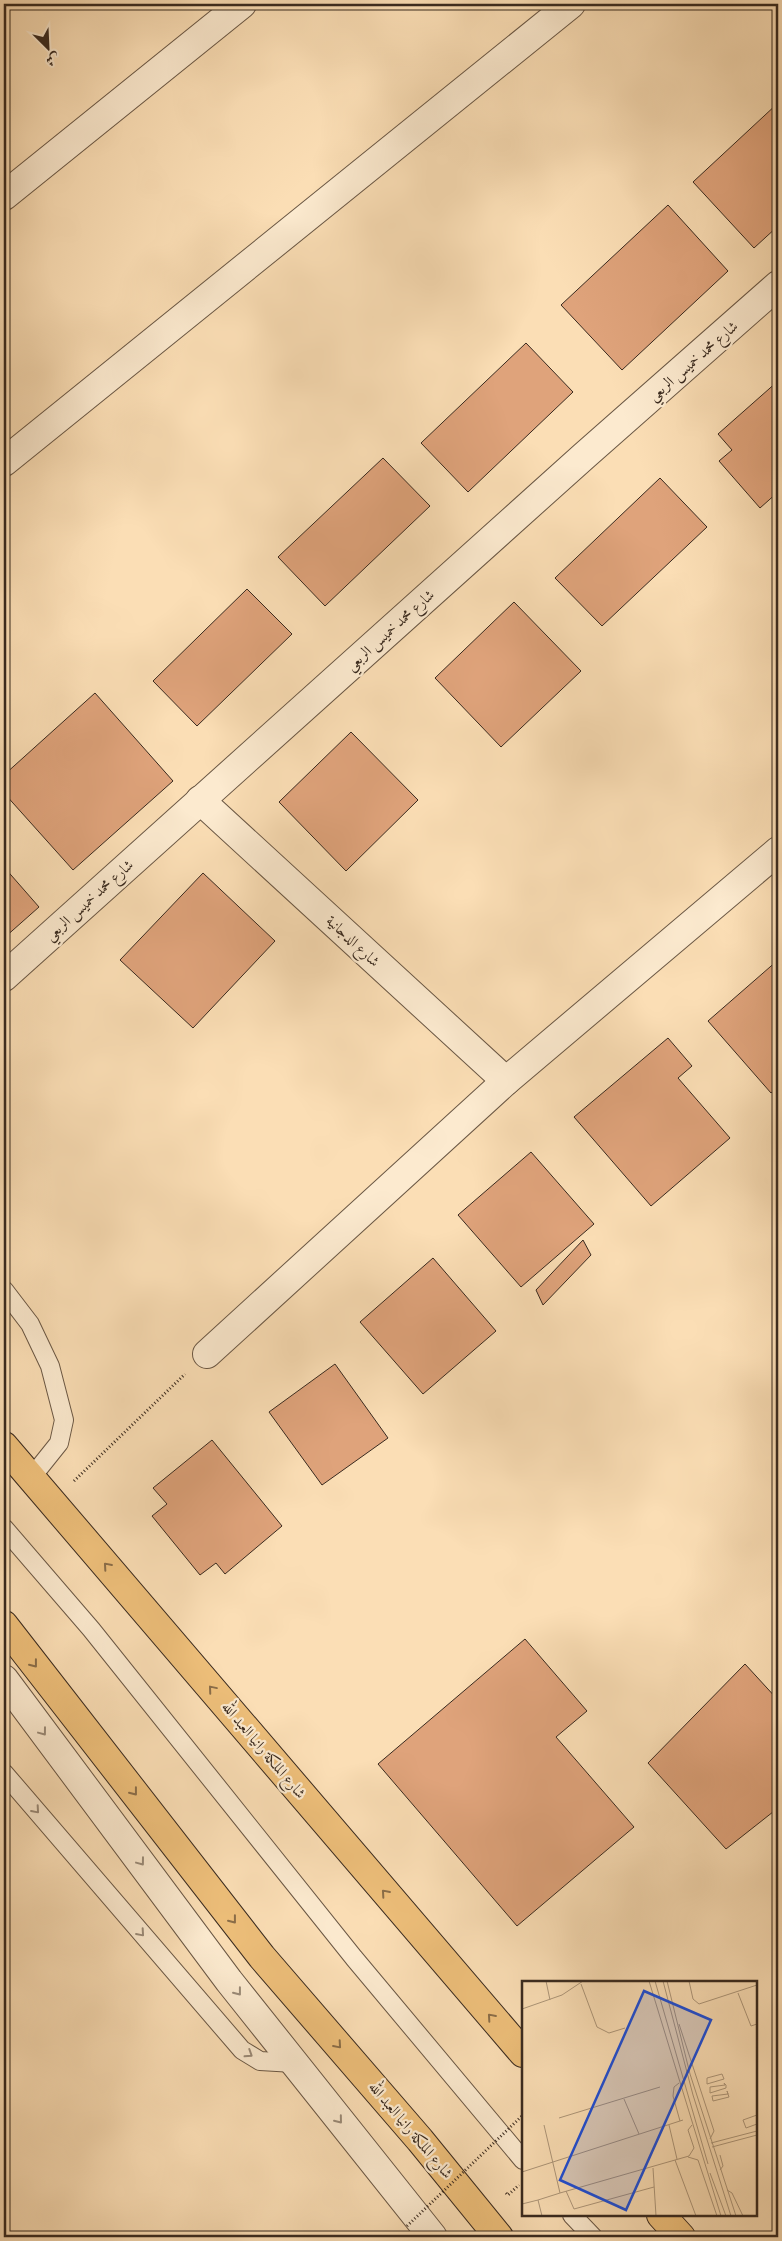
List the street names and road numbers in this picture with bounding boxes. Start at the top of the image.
street label: شارع محمد خميس الربعي [645,317,745,409]
street label: شارع محمد خميس الربعي [342,586,441,678]
street label: شارع محمد خميس الربعي [41,856,140,948]
street label: شارع الدجانية [320,912,384,973]
street label: شارع الملكة رانيا العبد الله [215,1696,312,1805]
street label: شارع الملكة رانيا العبد الله [362,2076,459,2185]

